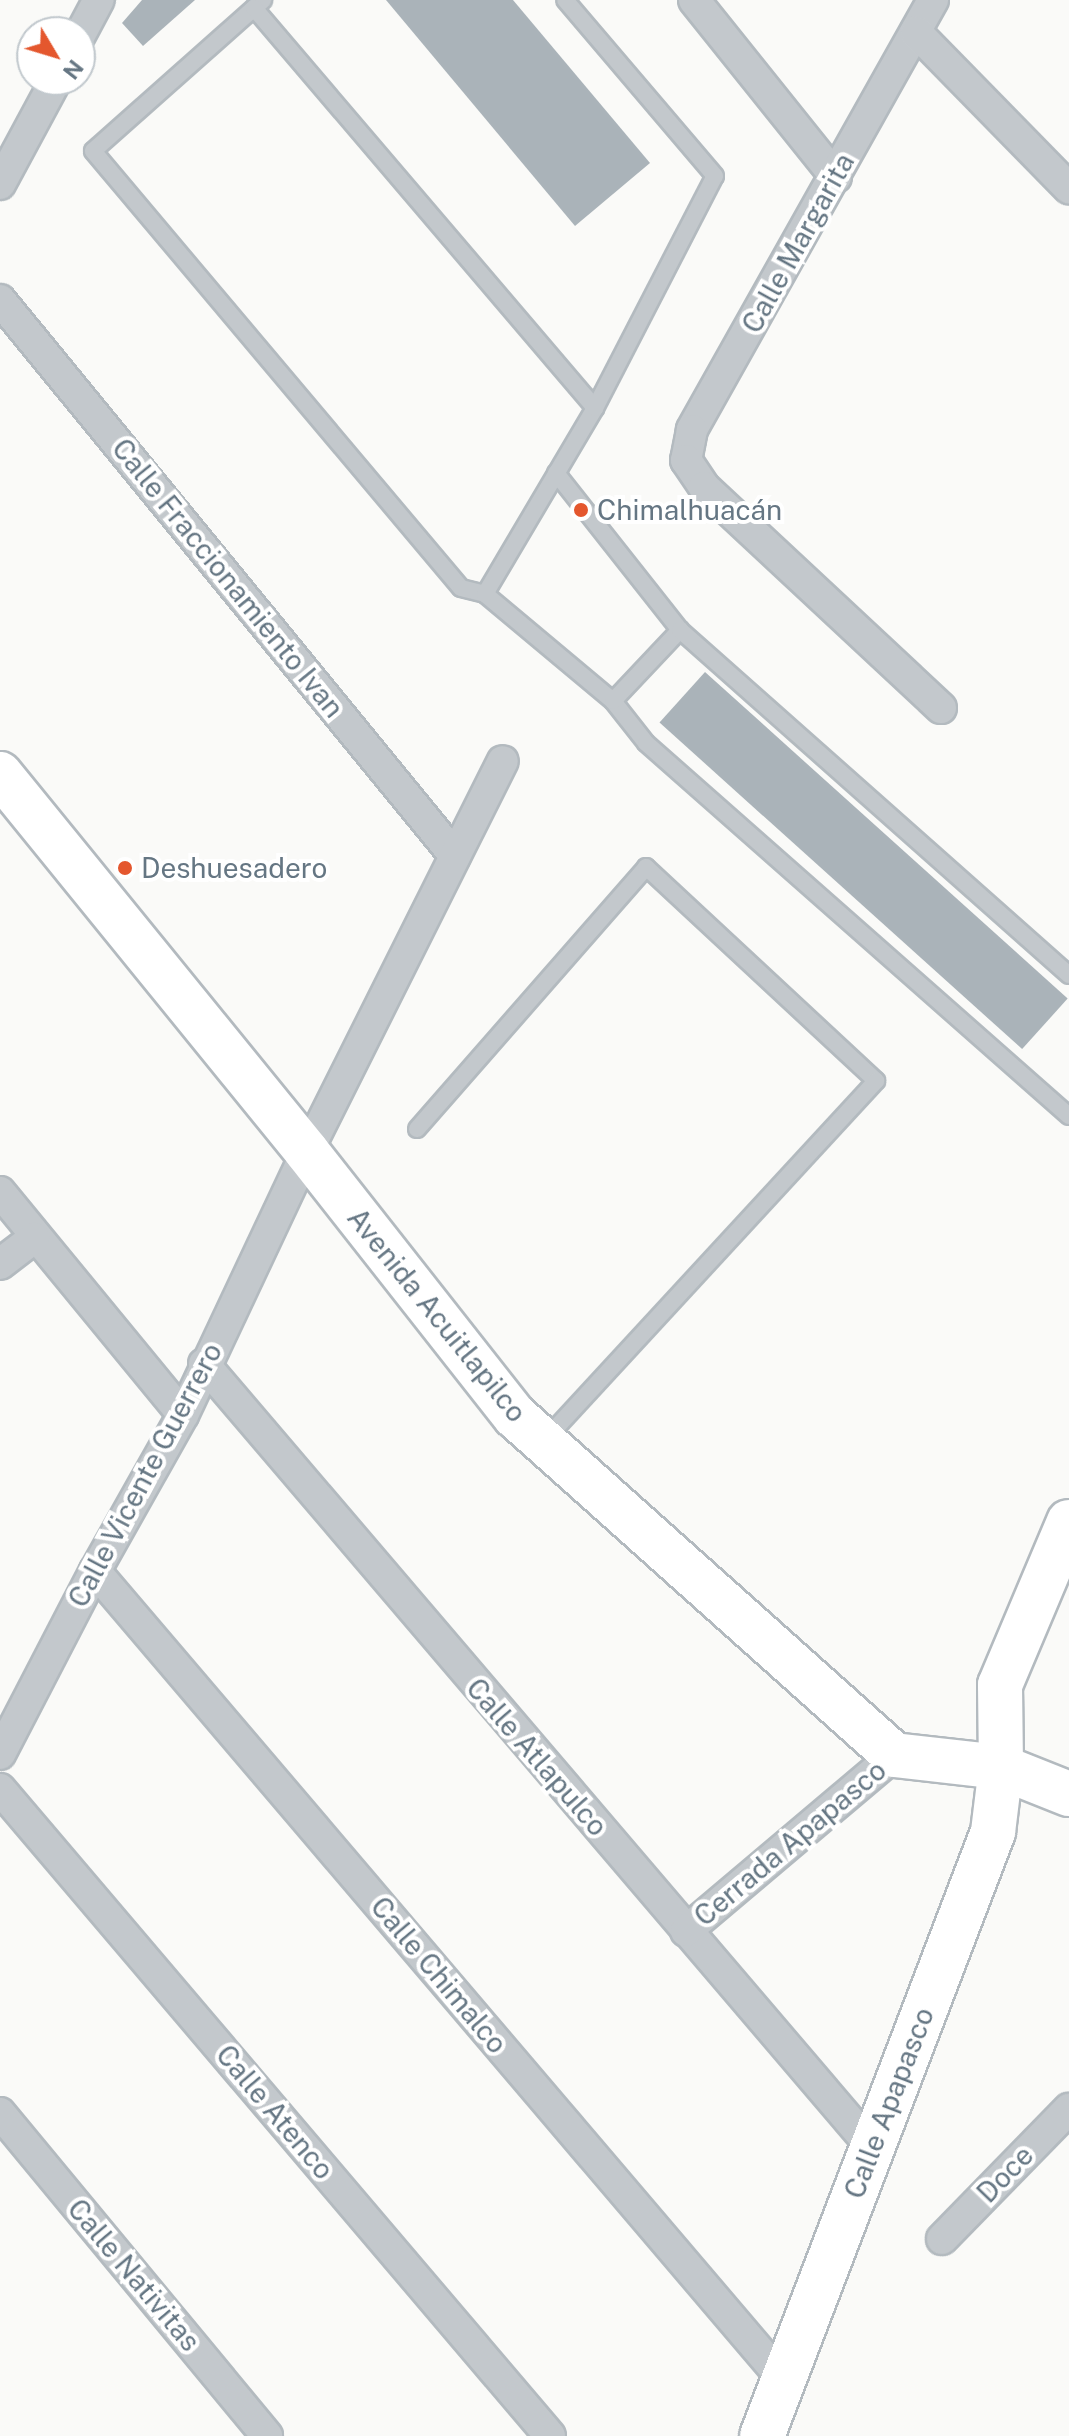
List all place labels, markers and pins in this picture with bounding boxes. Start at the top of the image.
place label: Chimalhuacán [597,493,782,527]
marker: Chimalhuacán [572,501,590,519]
place label: Deshuesadero [141,851,327,885]
marker: Deshuesadero [116,859,134,877]

